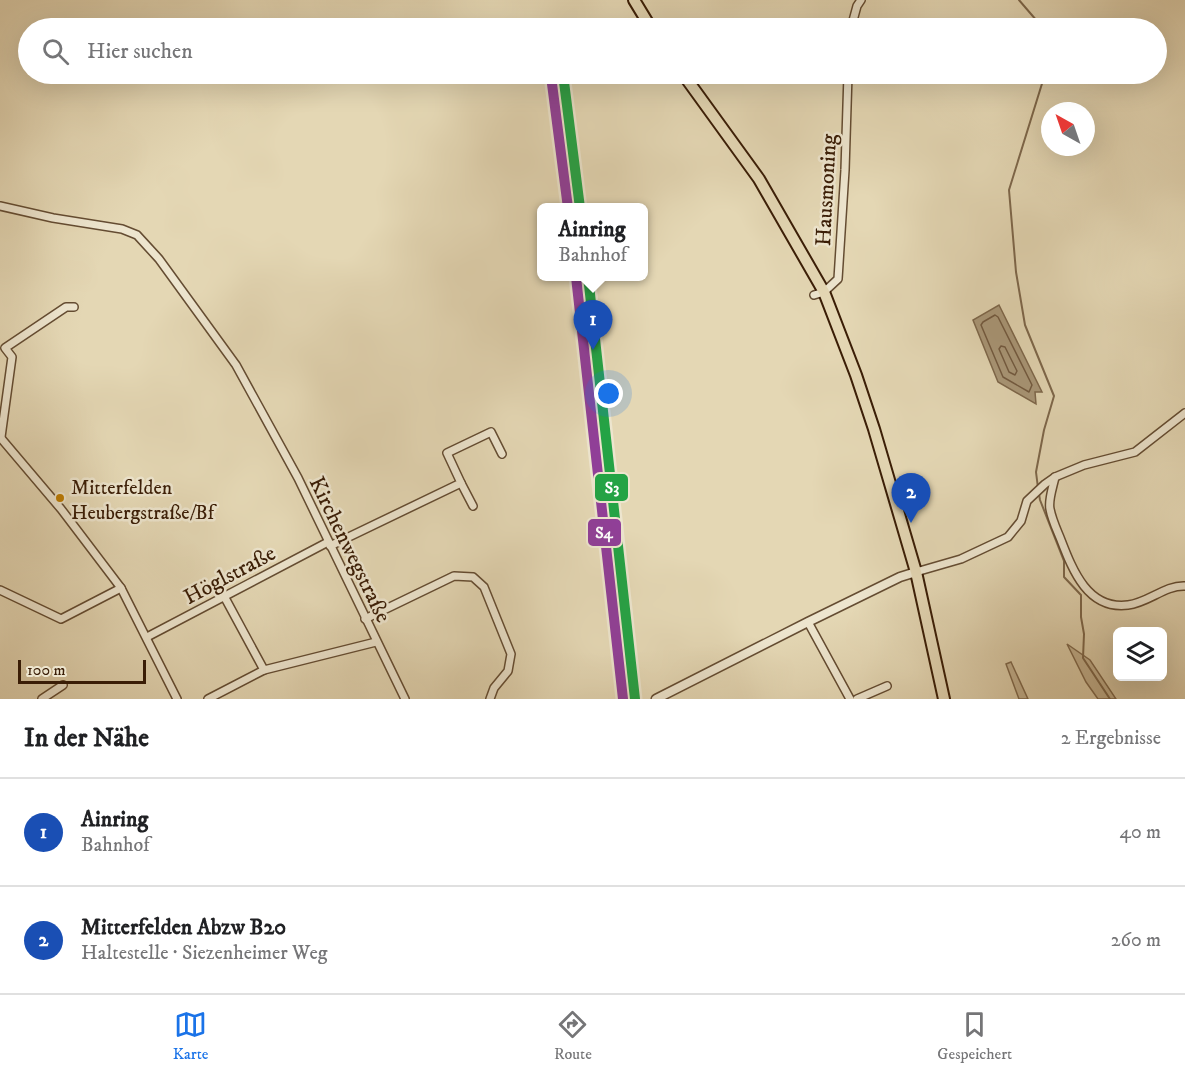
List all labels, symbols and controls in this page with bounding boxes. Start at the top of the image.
search box [18,18,1167,84]
icon: search [39,35,72,68]
text: Hier suchen [87,38,193,65]
north arrow [1041,102,1095,156]
street label: Hausmoning [810,133,843,247]
popup [537,203,648,281]
text: Ainring [558,216,625,243]
text: Bahnhof [558,243,627,268]
pin: 1 [574,300,612,350]
your location [594,379,623,408]
street label: Kirchenwegstraße [303,472,397,627]
line badge: S3 [594,473,629,502]
pin: 2 [892,474,930,523]
place label: Mitterfelden Heubergstraße/Bf [71,476,218,526]
text: S3 [605,478,619,498]
marker: Mitterfelden Heubergstraße/Bf [54,492,66,504]
line badge: S4 [587,518,622,547]
text: S4 [595,523,614,543]
street label: Höglstraße [179,540,280,611]
map controls [1113,627,1167,681]
button: layers [1113,627,1167,681]
scale bar [18,657,146,684]
text: 100 m [27,660,66,680]
text: In der Nähe [24,722,149,755]
text: 2 Ergebnisse [1061,726,1161,751]
text: Ainring [81,806,148,833]
text: 1 [40,820,47,845]
text: 40 m [1119,820,1161,845]
text: Bahnhof [81,833,150,858]
text: Mitterfelden Abzw B20 [81,914,286,941]
text: 2 [39,928,48,953]
text: 260 m [1111,928,1161,953]
text: Haltestelle · Siezenheimer Weg [81,941,327,966]
tab: Karte [173,1008,209,1064]
tab: Route [554,1008,592,1064]
tab: Gespeichert [937,1008,1012,1064]

